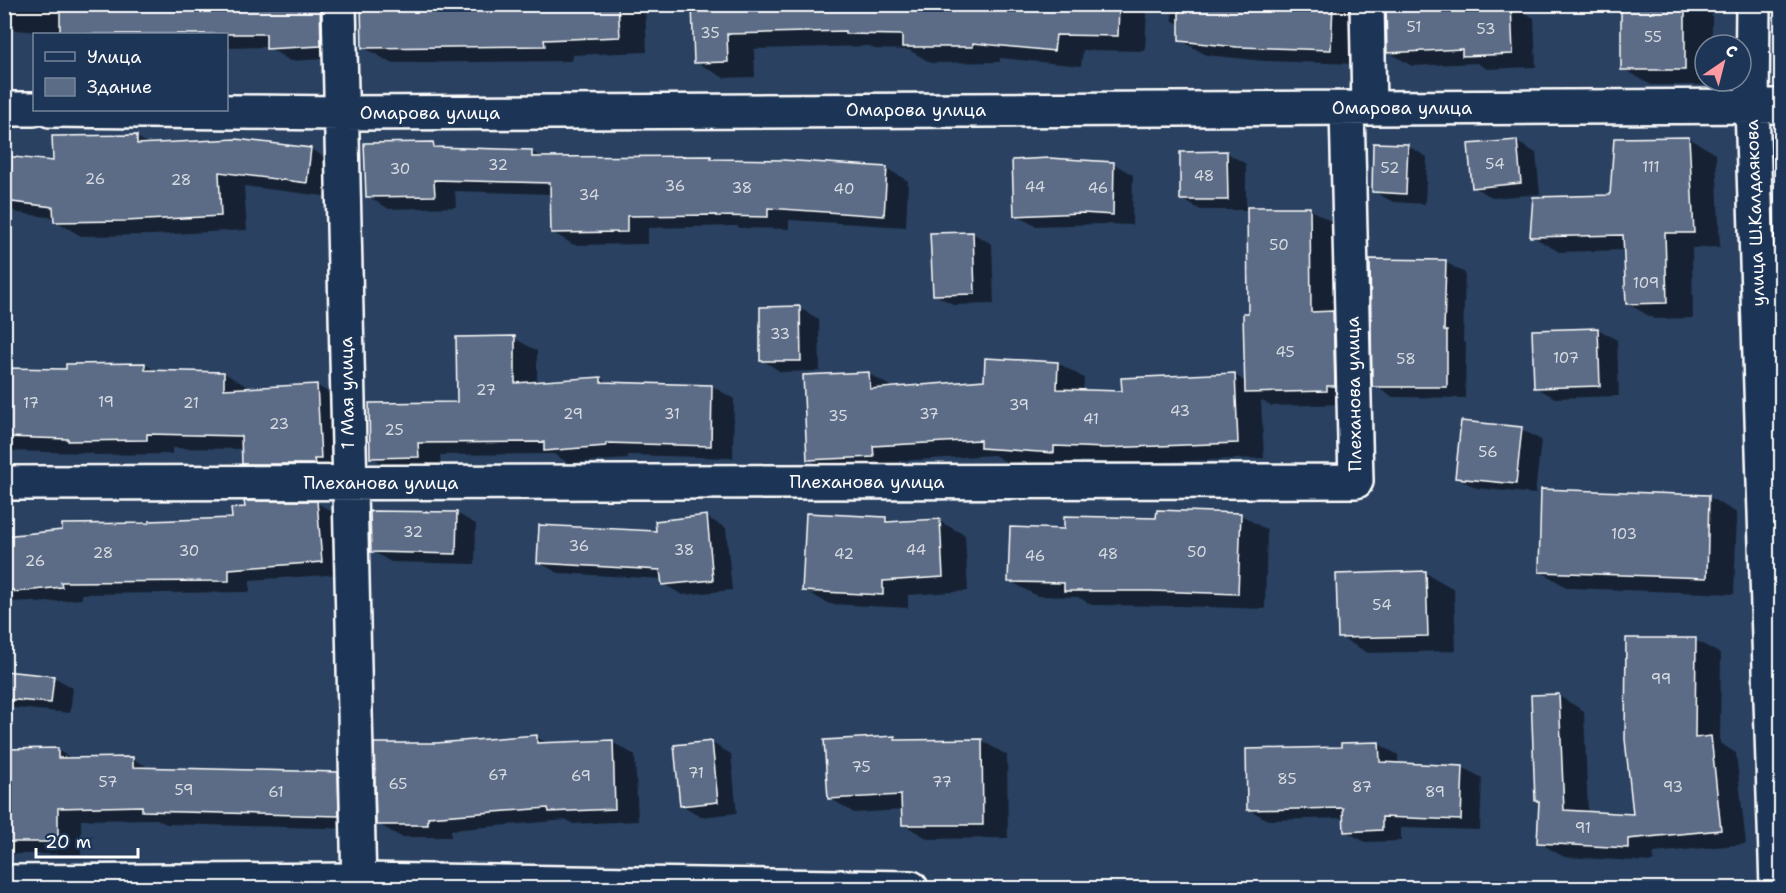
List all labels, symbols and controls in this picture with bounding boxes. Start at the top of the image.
house number: 51 [1407,17,1421,37]
house number: 53 [1477,19,1496,39]
house number: 35 [700,23,720,43]
house number: 55 [1644,27,1662,47]
legend [33,33,228,111]
north arrow [1693,33,1753,93]
text: С [1721,40,1742,63]
text: Улица [87,45,141,69]
text: Здание [87,75,152,99]
street label: Омарова улица [1332,96,1472,120]
street label: Омарова улица [846,98,986,122]
street label: Омарова улица [360,101,500,125]
street label: улица Ш.Калдаякова [1740,119,1770,307]
house number: 54 [1485,154,1505,174]
house number: 32 [488,155,508,175]
house number: 111 [1642,157,1660,177]
house number: 52 [1381,158,1399,178]
house number: 30 [390,159,410,179]
house number: 48 [1194,166,1214,186]
house number: 26 [85,169,105,189]
house number: 28 [171,170,191,190]
house number: 36 [665,176,685,196]
house number: 44 [1025,177,1045,197]
house number: 38 [732,178,752,198]
house number: 46 [1088,178,1108,198]
house number: 40 [834,179,854,199]
house number: 34 [579,185,599,205]
house number: 50 [1269,235,1289,255]
house number: 109 [1633,273,1659,293]
street label: Плеханова улица [1341,316,1367,472]
house number: 33 [770,324,790,344]
street label: 1 Мая улица [334,336,360,450]
house number: 45 [1275,342,1295,362]
house number: 107 [1553,348,1579,368]
house number: 58 [1396,349,1416,369]
house number: 27 [476,380,496,400]
house number: 19 [98,392,114,412]
house number: 17 [23,393,39,413]
house number: 21 [183,393,199,413]
house number: 39 [1009,395,1029,415]
house number: 43 [1170,401,1190,421]
house number: 29 [563,404,583,424]
house number: 31 [664,404,680,424]
house number: 37 [919,404,939,424]
house number: 35 [828,406,848,426]
house number: 41 [1083,409,1099,429]
house number: 23 [269,414,289,434]
house number: 25 [384,420,404,440]
house number: 56 [1478,442,1498,462]
street label: Плеханова улица [789,470,945,494]
street label: Плеханова улица [303,471,459,495]
house number: 32 [403,522,423,542]
house number: 103 [1611,524,1637,544]
house number: 36 [569,536,589,556]
house number: 38 [674,540,694,560]
house number: 44 [906,540,926,560]
house number: 30 [179,541,199,561]
house number: 50 [1187,542,1207,562]
house number: 28 [93,543,113,563]
house number: 42 [834,544,854,564]
house number: 48 [1098,544,1118,564]
house number: 46 [1025,546,1045,566]
house number: 26 [25,551,45,571]
house number: 54 [1372,595,1392,615]
house number: 99 [1651,669,1671,689]
house number: 75 [851,757,871,777]
house number: 71 [688,763,704,783]
house number: 67 [488,765,508,785]
house number: 69 [571,766,591,786]
house number: 85 [1277,769,1297,789]
house number: 57 [99,772,117,792]
house number: 77 [932,772,952,792]
house number: 65 [388,774,408,794]
house number: 87 [1352,777,1372,797]
house number: 93 [1663,777,1683,797]
house number: 59 [175,780,193,800]
house number: 61 [268,782,284,802]
house number: 89 [1425,782,1445,802]
house number: 91 [1575,818,1591,838]
scale bar [36,821,138,859]
text: 20 m [45,830,91,854]

